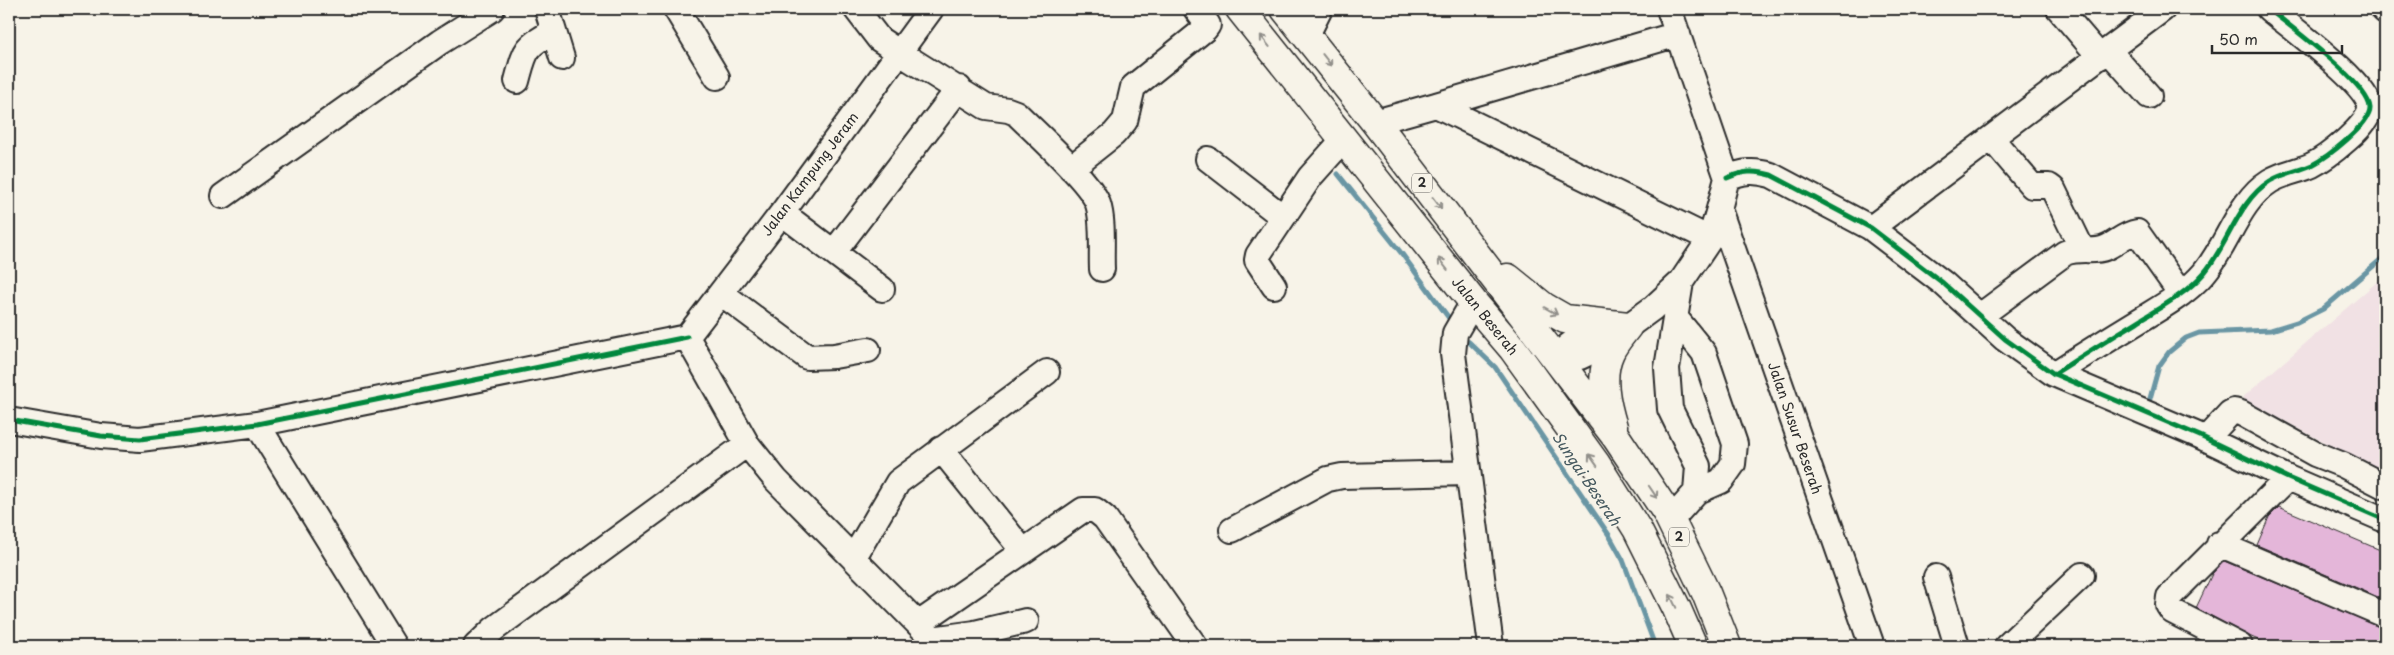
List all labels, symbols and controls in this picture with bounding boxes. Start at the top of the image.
scale bar [2212,22,2342,54]
text: 50 m [2219,27,2258,50]
one-way arrow [1260,34,1271,47]
one-way arrow [1322,53,1332,67]
street label: Jalan Kampung Jeram [756,107,863,240]
road number: 2 [1412,174,1432,192]
one-way arrow [1432,196,1442,210]
one-way arrow [1437,258,1448,271]
street label: Jalan Beserah [1447,272,1524,359]
one-way arrow [1544,306,1559,316]
street label: Jalan Susur Beserah [1763,359,1828,497]
water label: Sungai Beserah [1547,427,1627,530]
one-way arrow [1588,454,1598,468]
one-way arrow [1648,485,1658,499]
road number: 2 [1669,528,1689,546]
one-way arrow [1668,594,1678,609]

